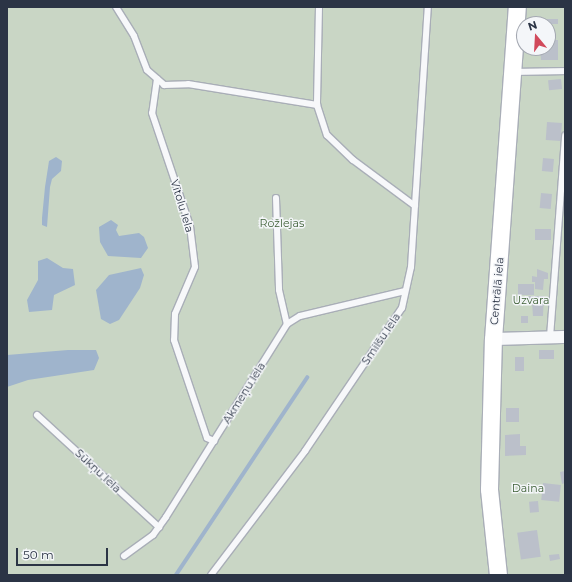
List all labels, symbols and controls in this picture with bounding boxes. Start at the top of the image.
north arrow [516,16,556,56]
text: N [526,18,539,34]
street label: Vītolu Iela [168,178,196,234]
park label: Rožlejas [260,216,304,230]
street label: Centrālā iela [487,257,507,325]
park label: Uzvara [513,293,549,307]
street label: Smilšu Iela [359,311,403,367]
street label: Akmeņu Iela [220,360,268,426]
street label: Sūkņu Iela [72,446,124,496]
park label: Daina [512,481,544,495]
scale bar [18,540,110,566]
text: 50 m [23,547,54,562]

